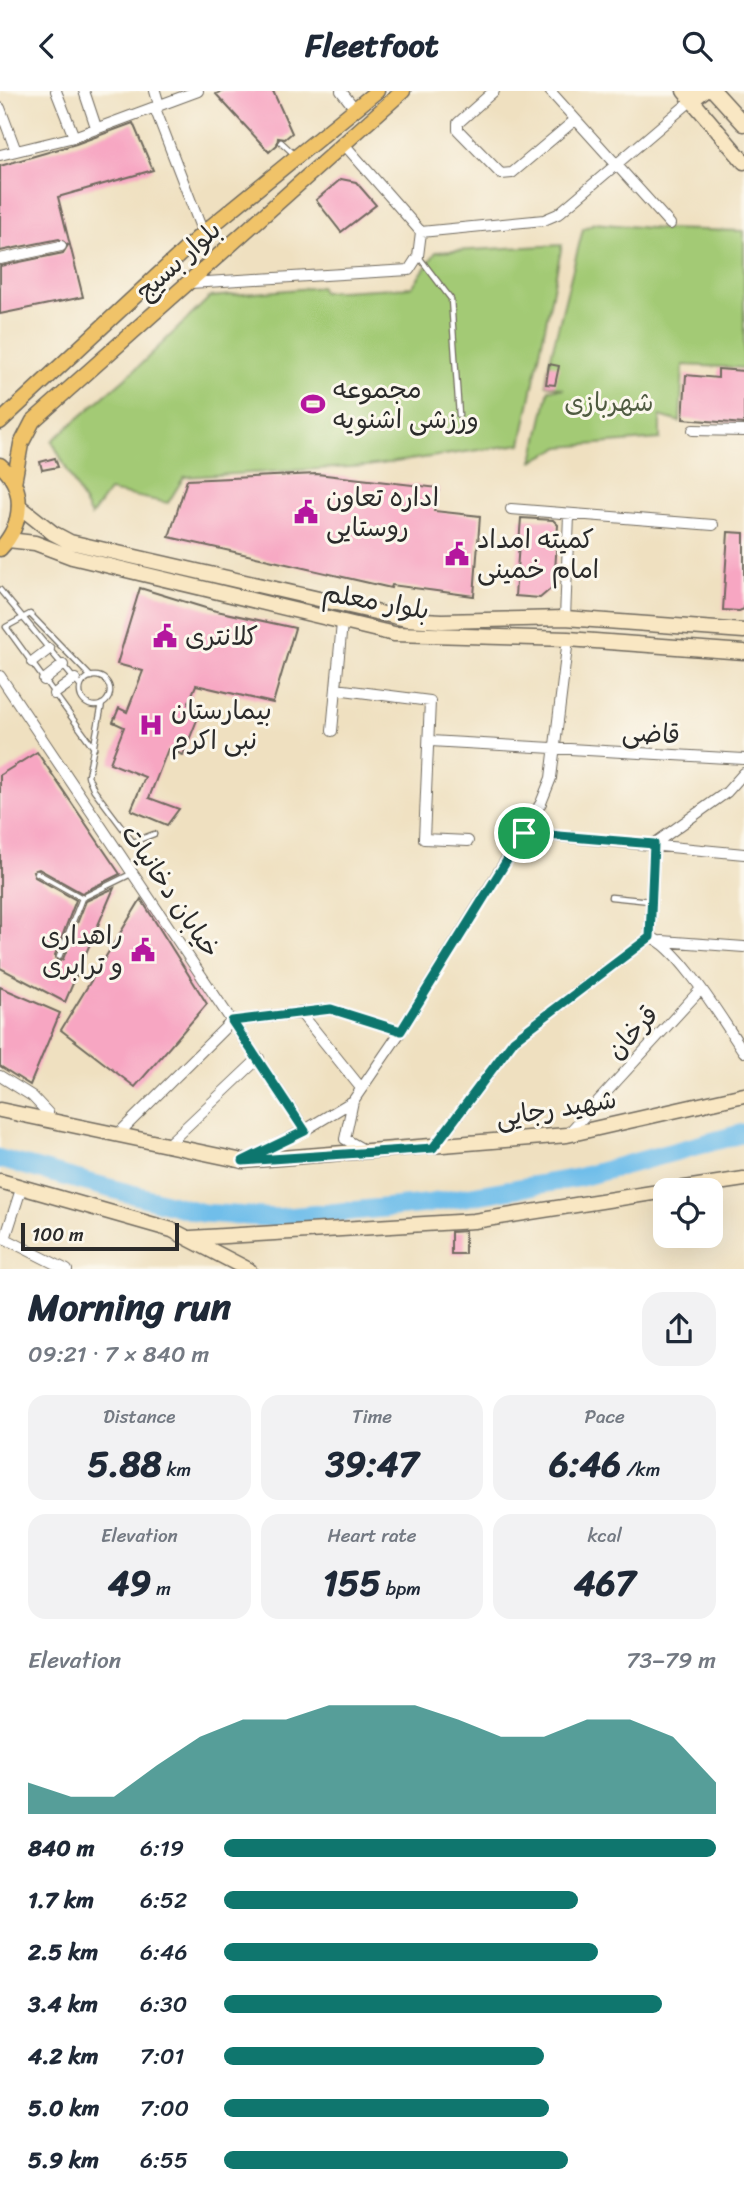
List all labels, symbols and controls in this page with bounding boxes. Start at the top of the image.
text: Fleetfoot [305,17,439,74]
icon: back [28,27,66,65]
icon: search [678,27,716,65]
street label: بلوار بسیج [124,208,232,312]
place label: مجموعه ورزشی اشنویه [333,366,479,442]
park label: شهربازی [564,379,654,425]
sports icon: مجموعه ورزشی اشنویه [299,390,327,418]
place label: اداره تعاون روستایی [326,474,439,550]
public building icon: اداره تعاون روستایی [292,498,320,526]
place label: کمیته امداد امام خمینی [477,516,599,592]
public building icon: کمیته امداد امام خمینی [443,540,471,568]
street label: بلوار معلم [319,569,433,633]
place label: کلانتری [185,613,258,659]
public building icon: کلانتری [151,622,179,650]
place label: بیمارستان نبی اکرم [171,687,272,763]
street label: قاضی [621,709,681,757]
hospital icon: بیمارستان نبی اکرم [137,711,165,739]
pin [494,803,554,863]
street label: خیابان دخانیات [109,814,233,968]
icon: arrive [505,814,543,852]
place label: راهداری و ترابری [41,912,123,988]
public building icon: راهداری و ترابری [129,936,157,964]
street label: قرخان [594,994,670,1070]
street label: شهید رجایی [492,1076,620,1140]
map controls [653,1178,723,1248]
button: locate [653,1178,723,1248]
text: 100 m [32,1218,84,1251]
scale bar [21,1220,178,1252]
text: Morning run [28,1274,231,1341]
button: share [642,1292,716,1366]
text: 09:21 · 7 × 840 m [28,1334,209,1375]
text: Distance [103,1400,175,1433]
text: Time [352,1400,392,1433]
text: Pace [585,1400,625,1433]
text: 5.88 [87,1433,162,1495]
text: 39:47 [325,1433,419,1495]
text: 6:46 [549,1433,621,1495]
text: km [162,1453,191,1486]
text: /km [621,1453,660,1486]
text: Elevation [101,1519,178,1552]
text: Heart rate [327,1519,417,1552]
text: kcal [587,1519,622,1552]
text: 49 [108,1552,151,1614]
text: 155 [323,1552,381,1614]
text: 467 [574,1552,636,1614]
text: m [151,1572,171,1605]
text: bpm [381,1572,421,1605]
text: Elevation [28,1640,121,1681]
text: 73–79 m [626,1640,716,1681]
text: 840 m [28,1828,94,1869]
text: 6:19 [140,1828,184,1869]
text: 1.7 km [28,1880,94,1921]
text: 6:52 [140,1880,187,1921]
text: 2.5 km [28,1932,98,1973]
text: 6:46 [140,1932,187,1973]
text: 3.4 km [28,1984,98,2025]
text: 6:30 [140,1984,187,2025]
text: 4.2 km [28,2036,98,2077]
text: 7:01 [140,2036,184,2077]
text: 5.0 km [28,2088,99,2129]
text: 7:00 [140,2088,189,2129]
text: 5.9 km [28,2140,99,2181]
text: 6:55 [140,2140,188,2181]

